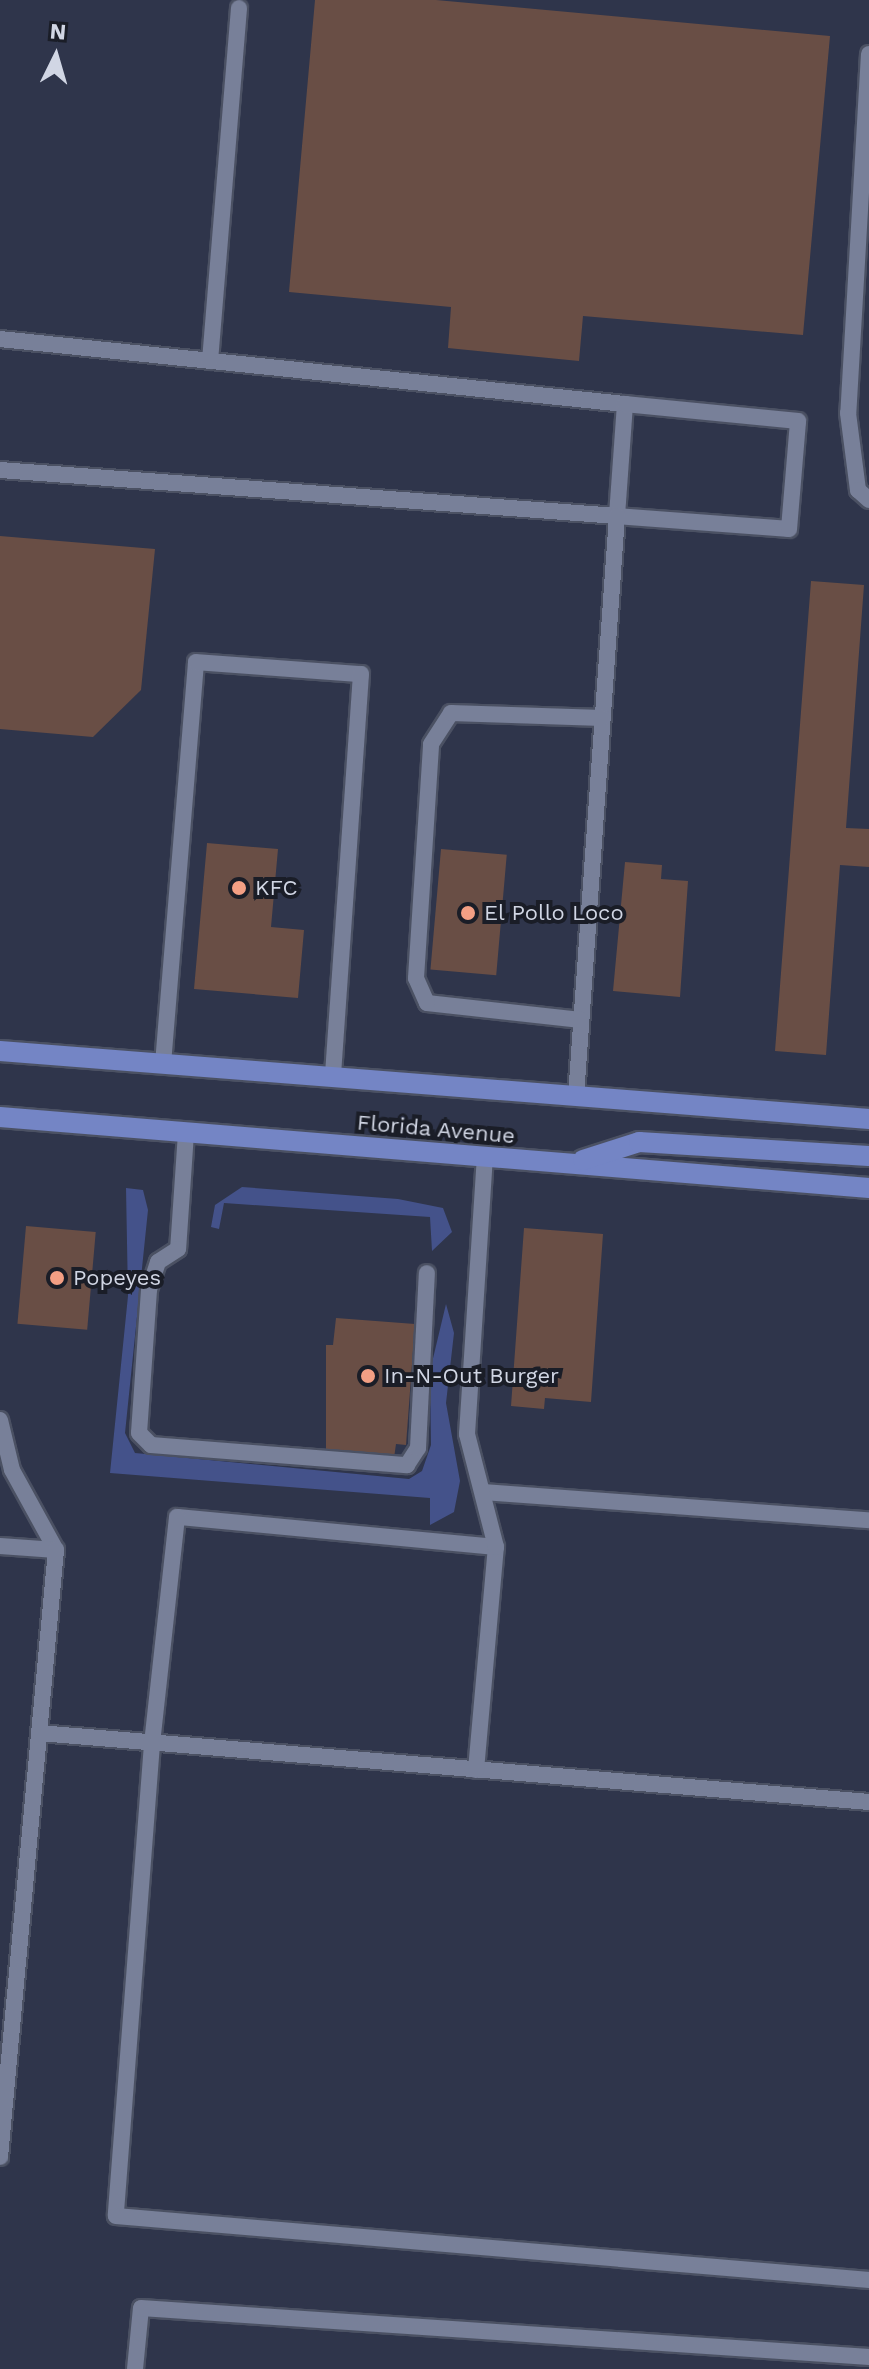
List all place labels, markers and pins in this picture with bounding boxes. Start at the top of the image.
place label: KFC [255,875,298,901]
marker: KFC [230,879,248,897]
place label: El Pollo Loco [484,900,624,926]
marker: El Pollo Loco [459,904,477,922]
place label: Popeyes [73,1265,161,1291]
marker: Popeyes [48,1269,66,1287]
place label: In-N-Out Burger [384,1363,559,1389]
marker: In-N-Out Burger [359,1367,377,1385]

